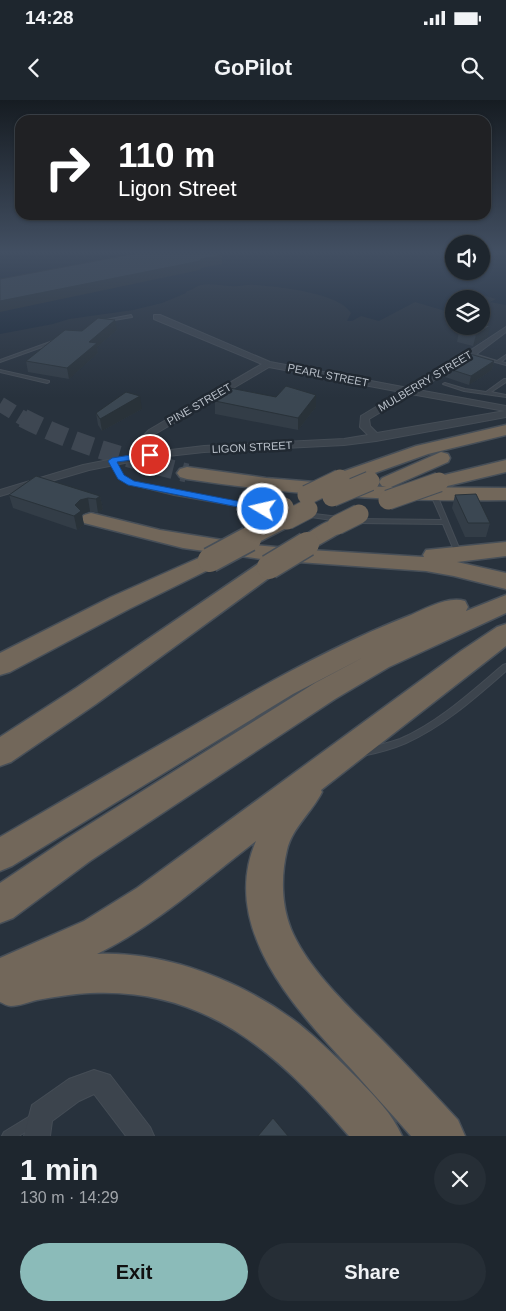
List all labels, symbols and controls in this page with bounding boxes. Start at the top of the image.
text: 14:28 [25,7,74,28]
icon: back [20,54,48,82]
icon: search [458,54,486,82]
text: GoPilot [214,55,292,80]
icon: right [35,135,100,200]
text: 110 m [118,135,215,174]
text: Ligon Street [118,176,237,201]
map controls [445,235,490,335]
button: sound [445,235,490,280]
button: layers [445,290,490,335]
street label: MULBERRY STREET [376,348,474,414]
street label: PEARL STREET [287,361,370,389]
street label: PINE STREET [165,381,233,427]
pin [129,434,171,476]
street label: LIGON STREET [211,439,293,455]
icon: arrive [136,441,164,469]
position arrow [236,482,288,534]
text: 1 min [20,1153,98,1186]
button: close [434,1153,486,1205]
text: 130 m · 14:29 [20,1189,119,1206]
button: Exit [20,1243,248,1301]
button: Share [258,1243,486,1301]

